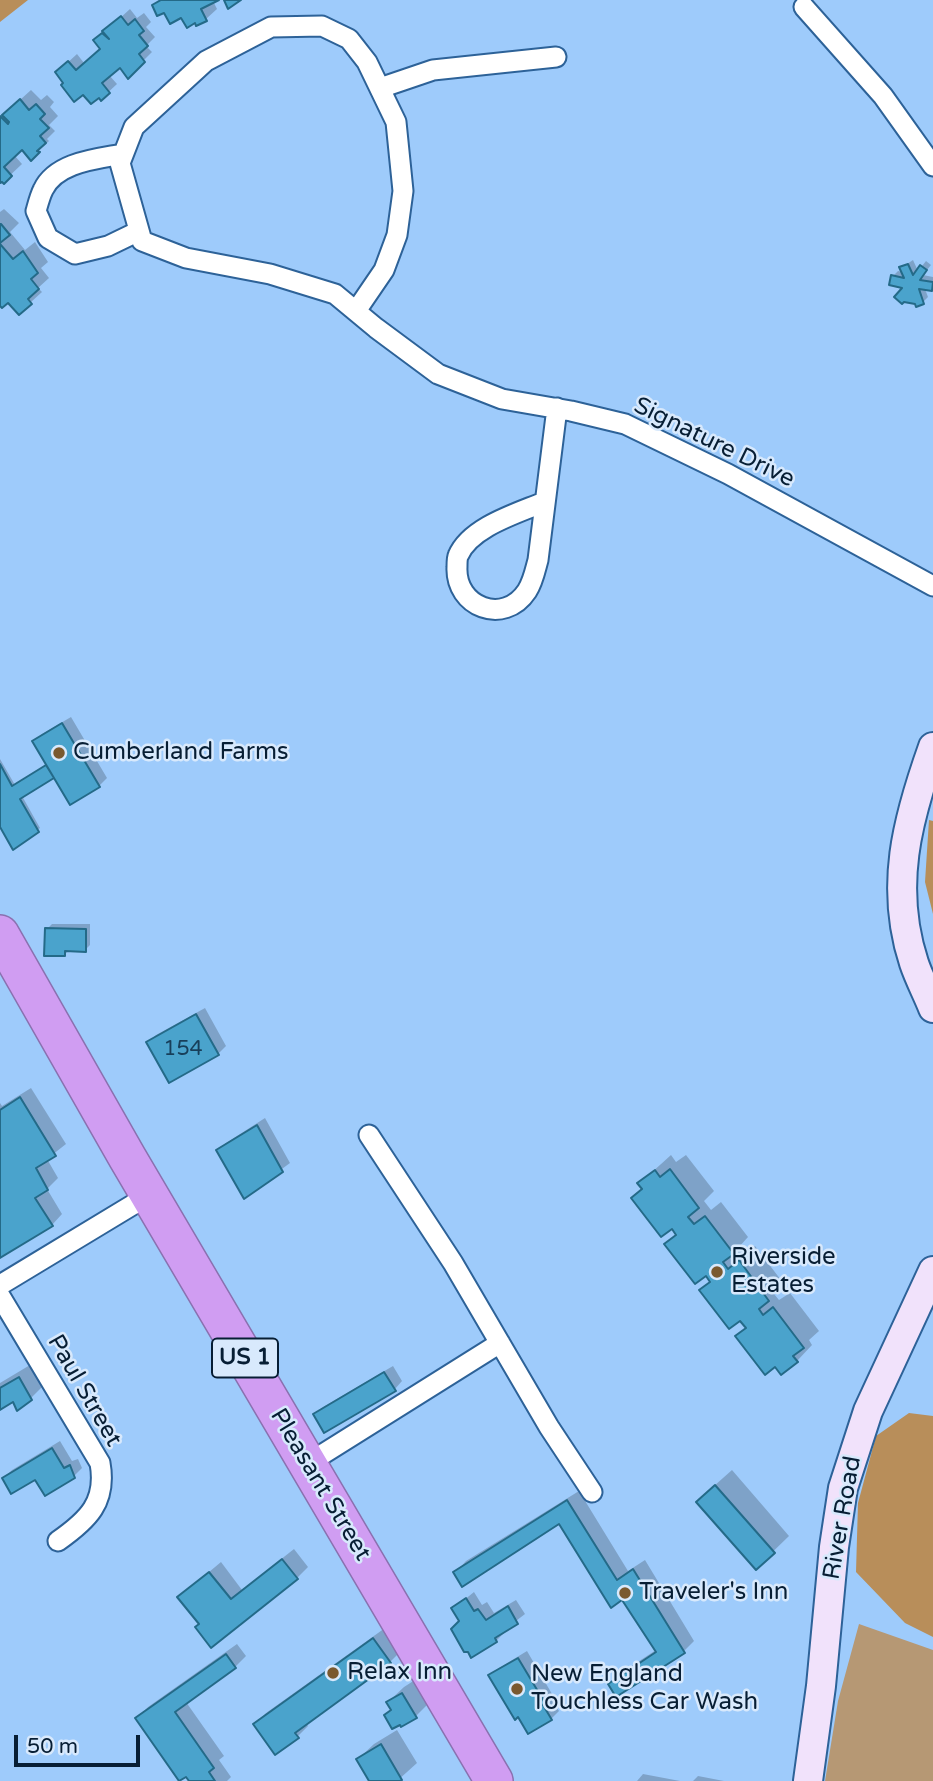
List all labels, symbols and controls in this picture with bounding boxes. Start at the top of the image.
street label: Signature Drive [629,392,799,494]
place label: Cumberland Farms [73,739,288,767]
marker: Cumberland Farms [51,745,67,761]
house number: 154 [163,1036,203,1062]
place label: Riverside Estates [731,1244,836,1300]
marker: Riverside Estates [709,1264,725,1280]
street label: Paul Street [40,1330,128,1452]
road number: US 1 [212,1338,278,1378]
street label: Pleasant Street [263,1404,377,1566]
street label: River Road [818,1454,868,1582]
place label: Traveler's Inn [639,1579,788,1607]
marker: Traveler's Inn [617,1585,633,1601]
place label: Relax Inn [347,1659,452,1687]
place label: New England Touchless Car Wash [531,1661,758,1717]
marker: Relax Inn [325,1665,341,1681]
marker: New England Touchless Car Wash [509,1681,525,1697]
scale bar [18,1722,144,1766]
text: 50 m [27,1734,78,1759]

